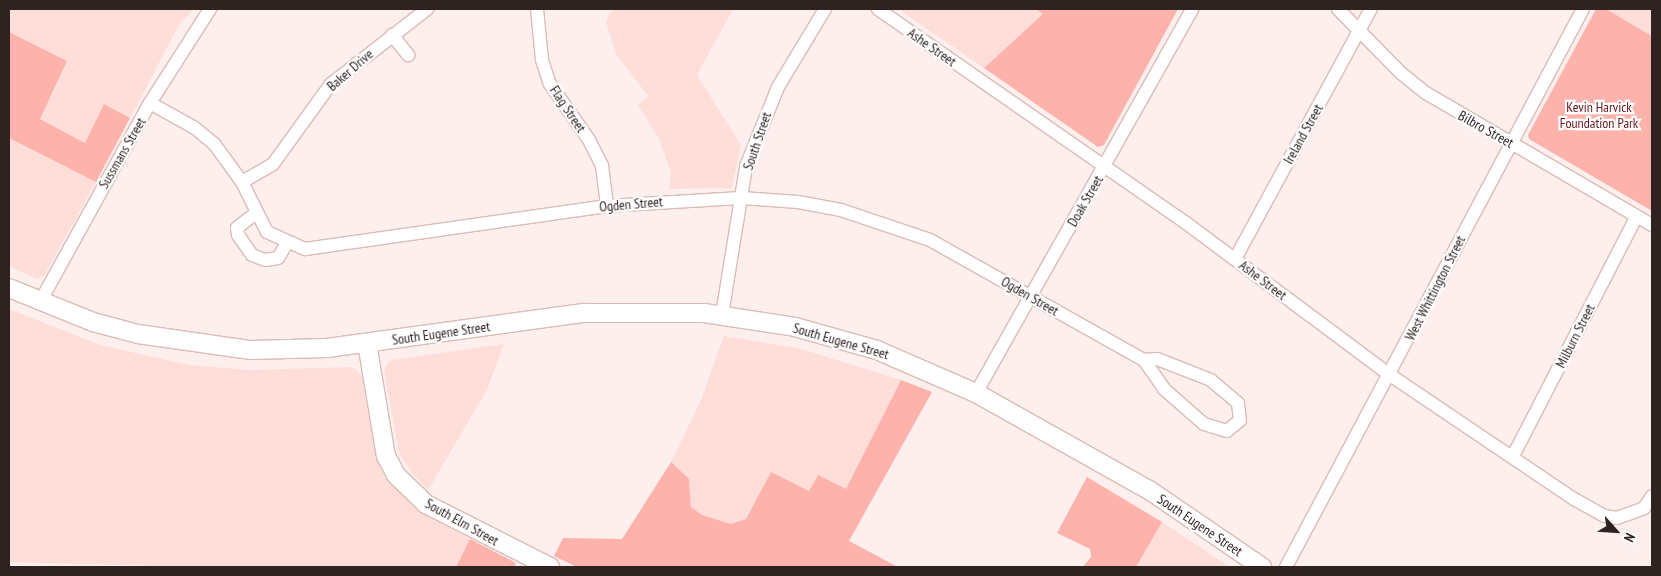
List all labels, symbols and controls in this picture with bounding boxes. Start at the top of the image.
street label: Ashe Street [905,24,959,70]
street label: Baker Drive [324,45,376,95]
street label: Flag Street [546,82,590,136]
park label: Kevin Harvick Foundation Park [1560,99,1638,132]
street label: Ireland Street [1280,101,1326,167]
street label: Bilbro Street [1455,107,1517,151]
street label: South Street [739,110,775,172]
street label: Sussmans Street [95,115,149,191]
street label: Doak Street [1064,172,1106,230]
street label: Ogden Street [599,193,663,215]
street label: West Whittington Street [1401,233,1469,343]
street label: Ashe Street [1236,257,1290,303]
street label: Ogden Street [998,273,1062,319]
street label: Milburn Street [1552,301,1598,371]
street label: South Eugene Street [391,318,491,348]
street label: South Eugene Street [791,319,891,363]
street label: South Eugene Street [1154,490,1246,560]
street label: South Elm Street [422,495,502,549]
north arrow [1591,506,1641,556]
text: N [1620,530,1639,545]

